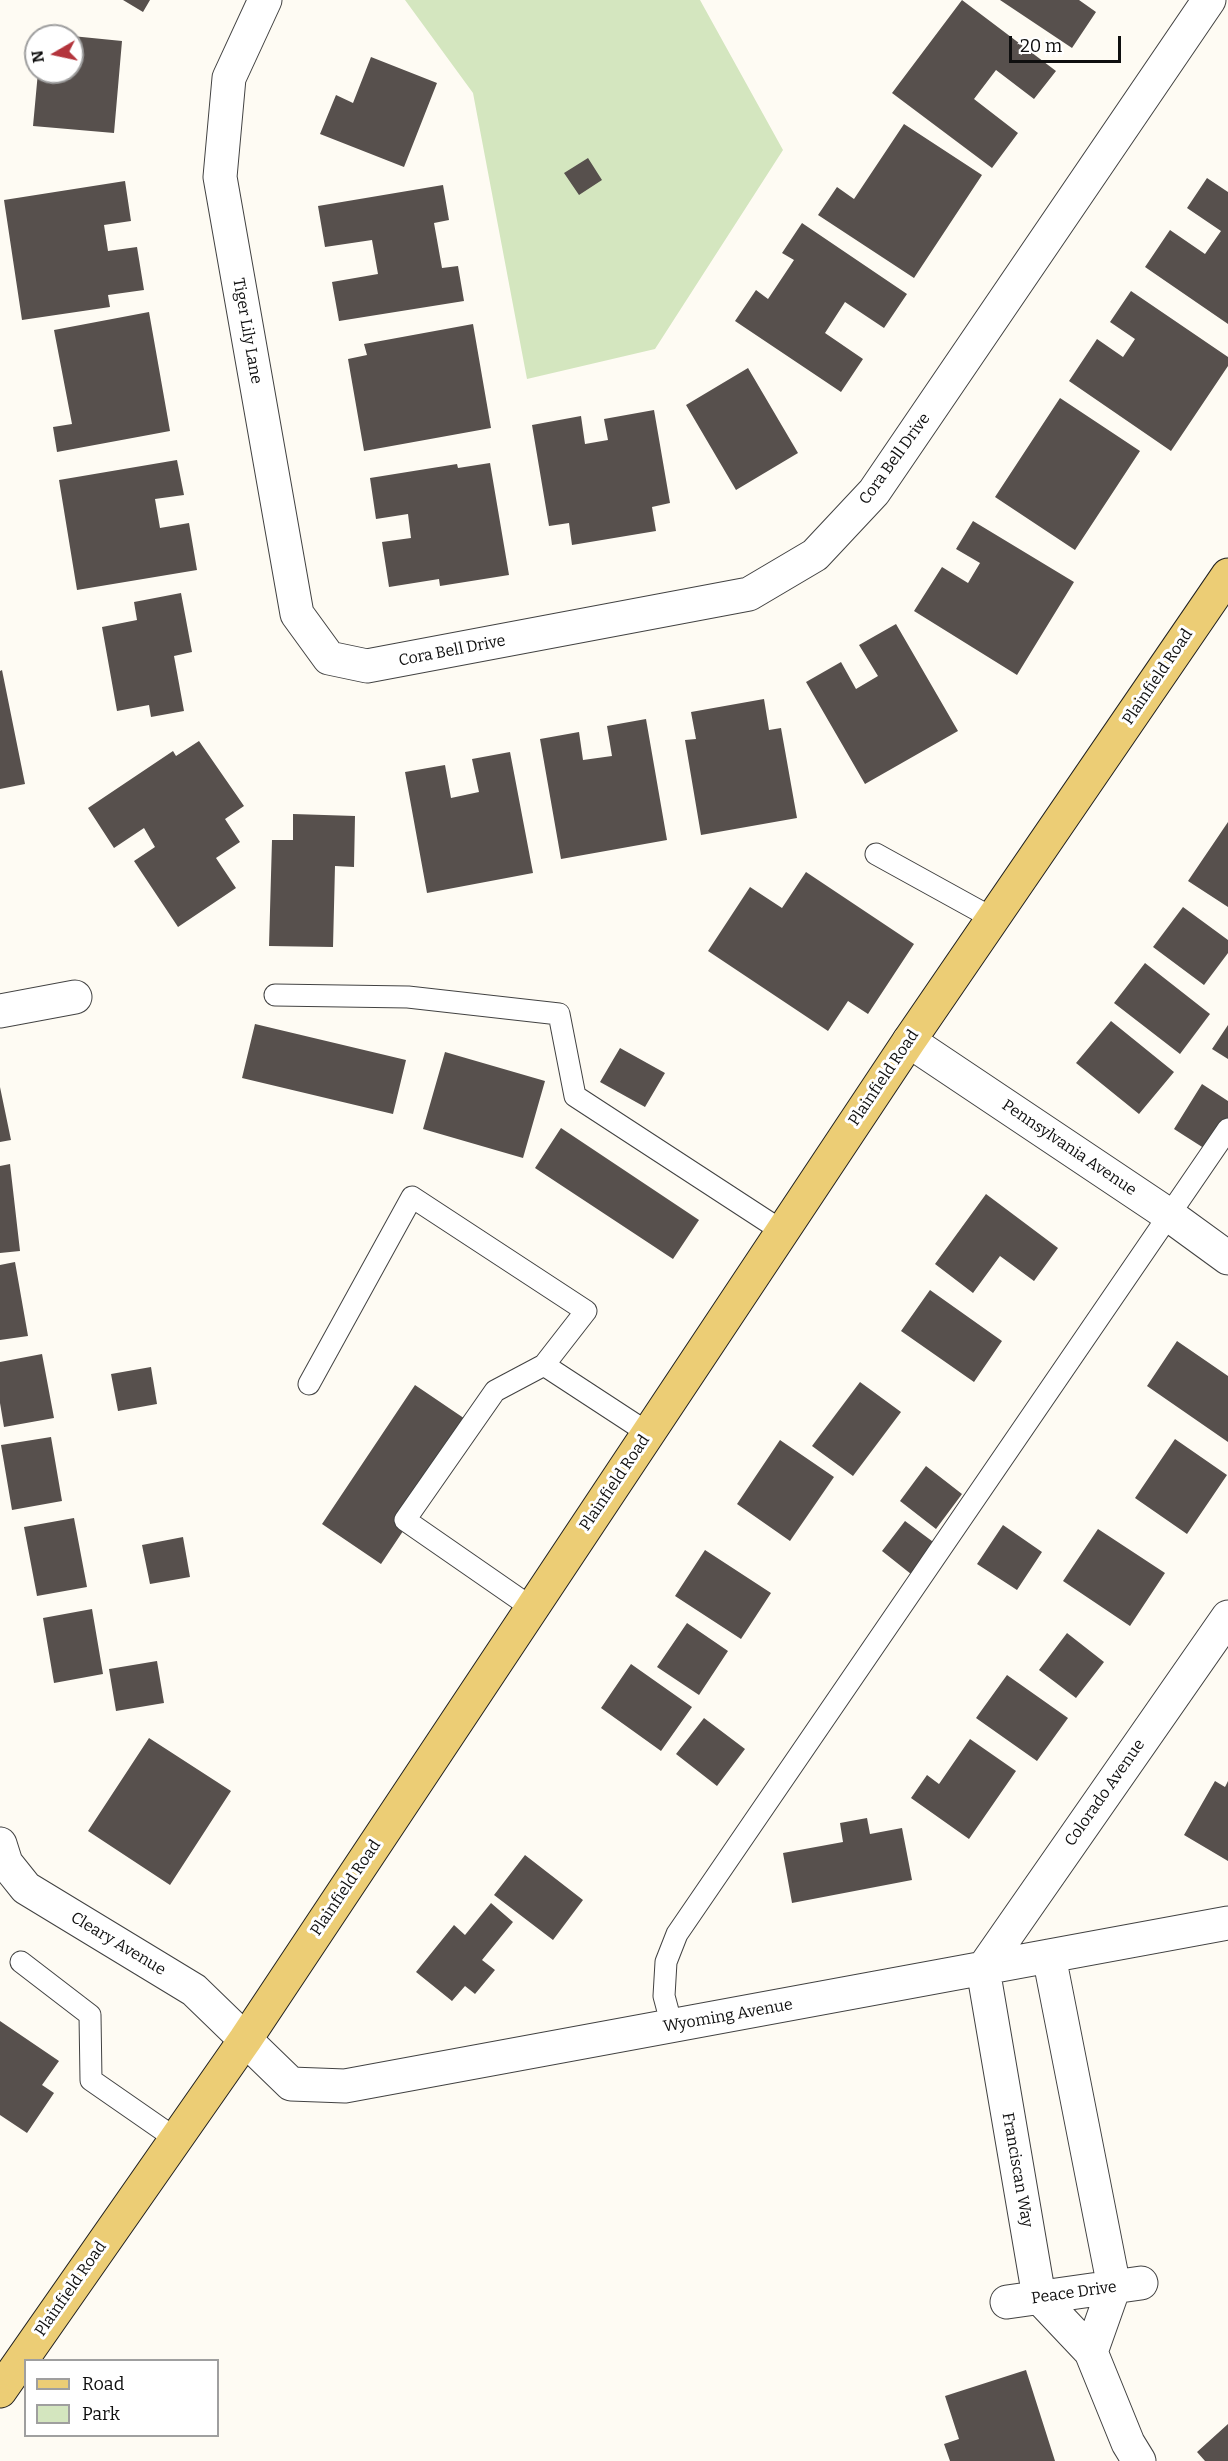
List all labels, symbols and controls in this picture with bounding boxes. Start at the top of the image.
north arrow [24,24,84,84]
scale bar [1012,24,1124,62]
text: 20 m [1020,35,1062,57]
text: N [27,49,48,64]
street label: Tiger Lily Lane [228,277,266,385]
street label: Cora Bell Drive [855,410,935,508]
street label: Plainfield Road [1119,625,1197,729]
street label: Cora Bell Drive [397,631,507,671]
street label: Plainfield Road [845,1026,923,1130]
street label: Pennsylvania Avenue [998,1096,1140,1200]
street label: Plainfield Road [576,1431,654,1535]
street label: Colorado Avenue [1061,1736,1149,1850]
street label: Plainfield Road [307,1836,385,1940]
street label: Cleary Avenue [67,1908,169,1980]
street label: Wyoming Avenue [662,1995,794,2037]
street label: Franciscan Way [997,2111,1037,2229]
street label: Plainfield Road [31,2238,111,2340]
street label: Peace Drive [1030,2278,1118,2308]
legend [24,2359,219,2437]
text: Road [82,2373,124,2395]
text: Park [82,2403,120,2425]

